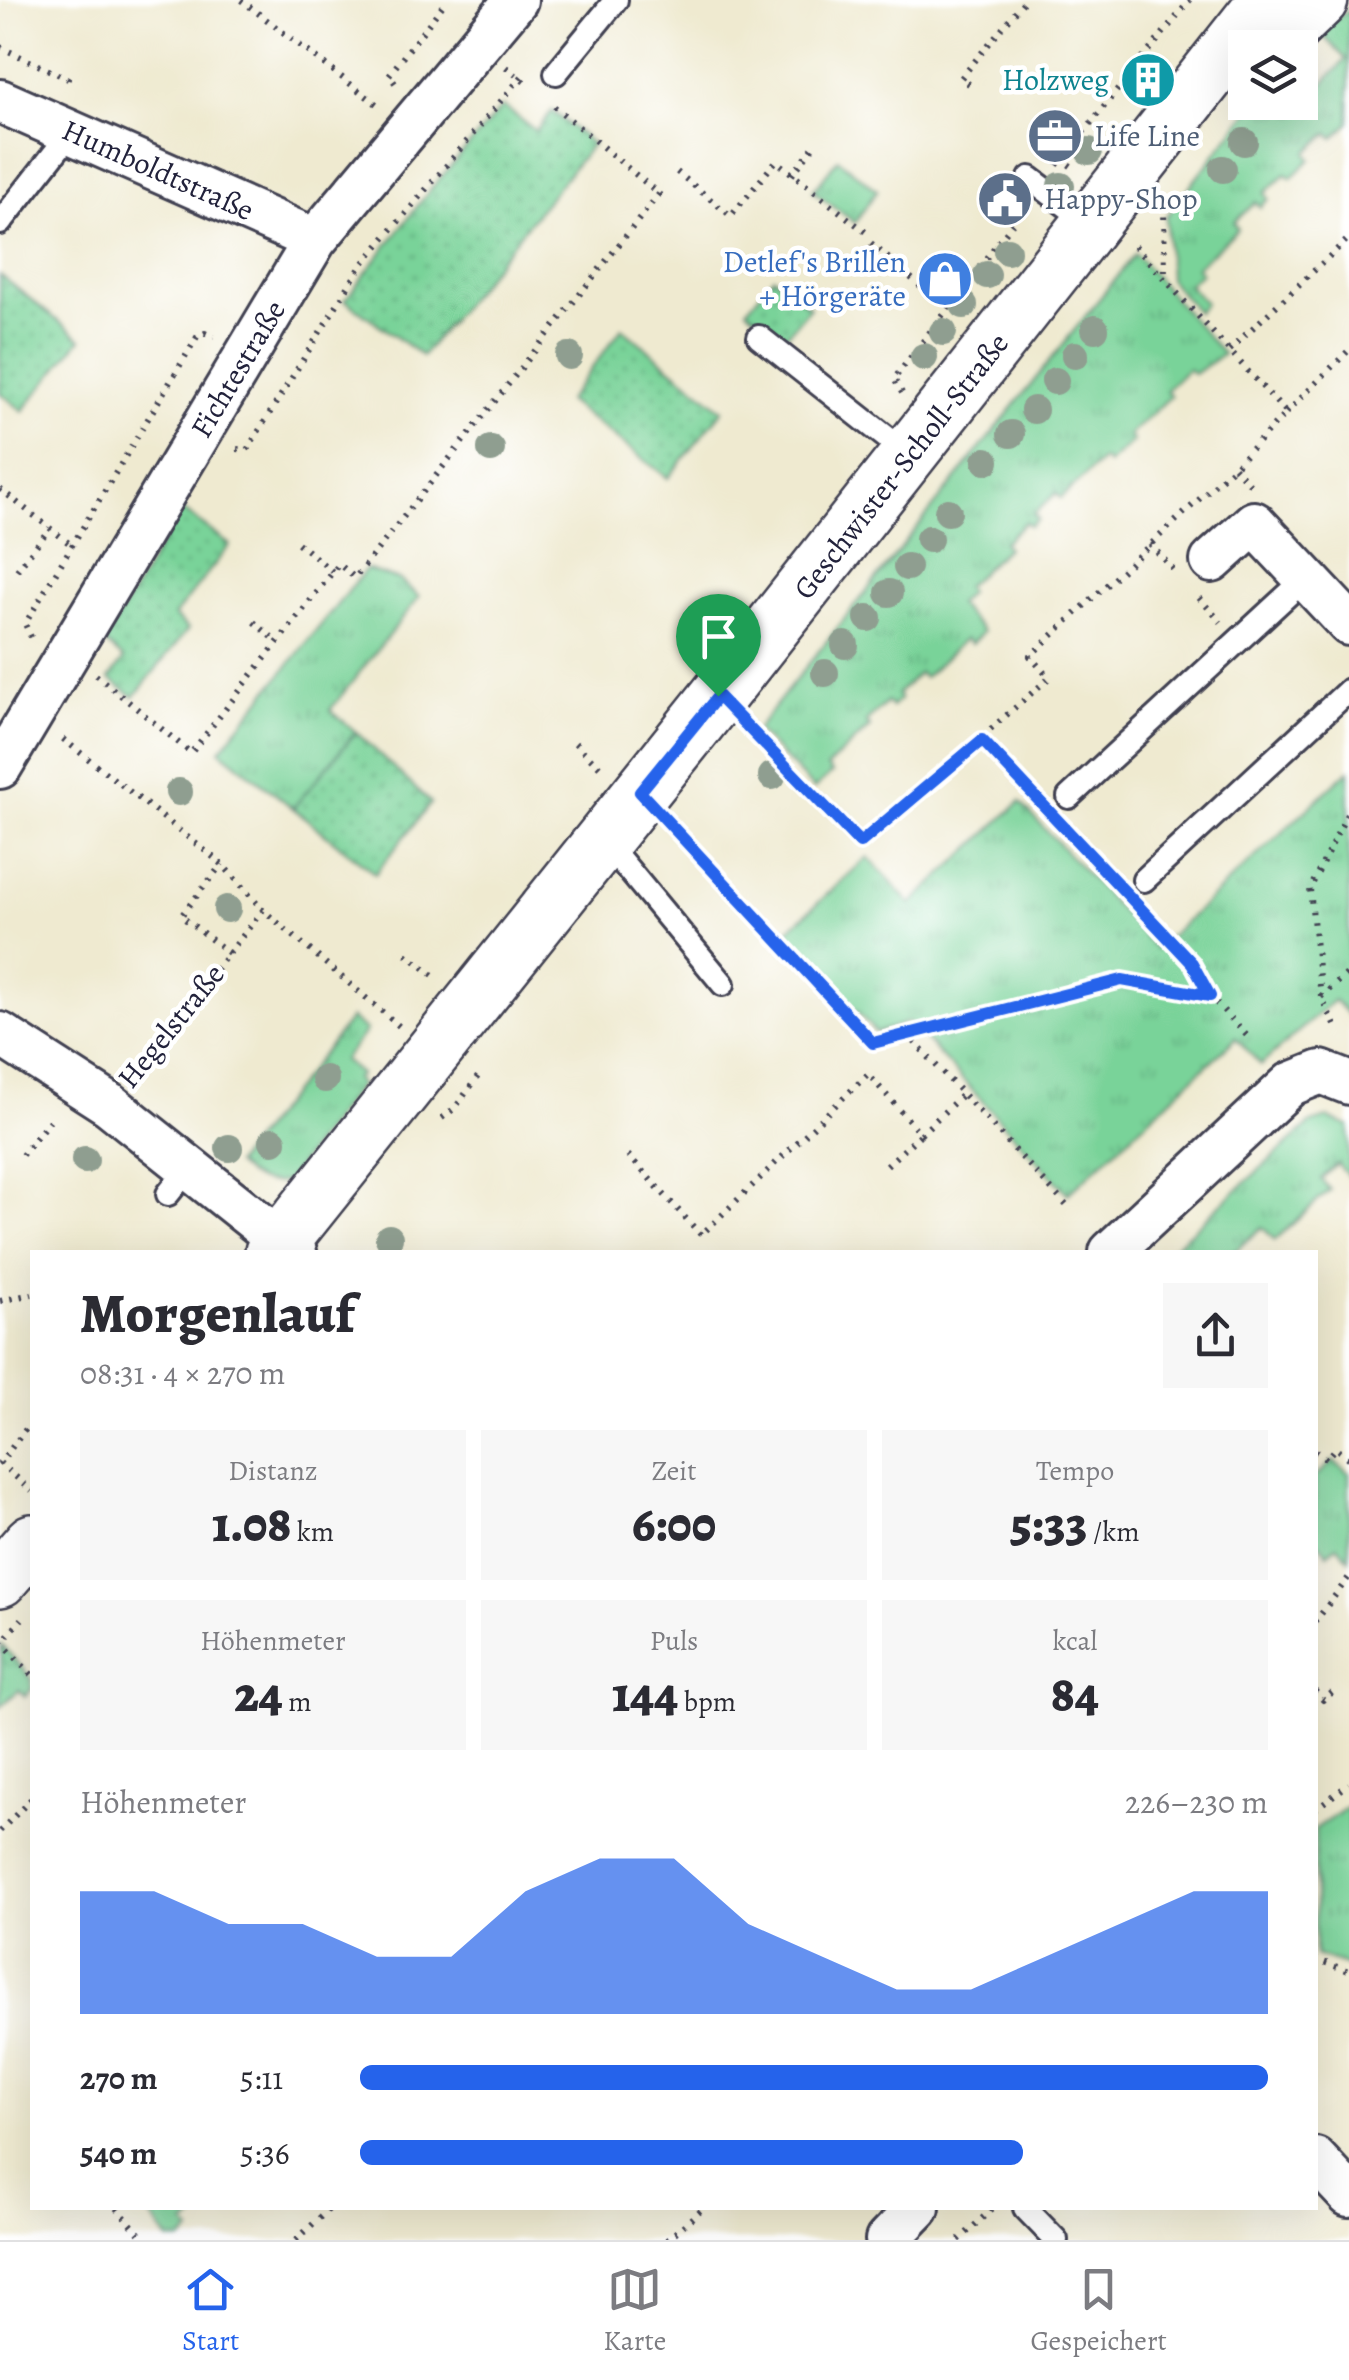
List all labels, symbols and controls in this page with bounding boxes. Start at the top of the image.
map controls [1228,30,1318,120]
button: layers [1228,30,1318,120]
building icon: Holzweg [1118,50,1178,110]
place label: Holzweg [1002,60,1109,100]
office icon: Life Line [1025,106,1085,166]
street label: Humboldtstraße [56,110,260,230]
place label: Life Line [1094,116,1200,156]
public building icon: Happy-Shop [975,169,1035,229]
place label: Happy-Shop [1044,179,1197,219]
place label: Detlef's Brillen + Hörgeräte [723,242,906,316]
shop icon: Detlef's Brillen + Hörgeräte [915,249,975,309]
street label: Fichtestraße [181,293,295,445]
street label: Geschwister-Scholl-Straße [784,325,1018,607]
pin [676,594,761,697]
icon: arrive [691,609,746,664]
street label: Hegelstraße [108,955,234,1097]
text: Morgenlauf [80,1276,354,1351]
button: share [1163,1283,1268,1388]
text: 08:31 · 4 × 270 m [80,1351,285,1395]
text: Distanz [228,1452,318,1490]
text: Zeit [651,1452,697,1490]
text: Tempo [1036,1452,1114,1490]
text: 1.08 [212,1490,291,1558]
text: 6:00 [632,1490,716,1558]
text: 5:33 [1011,1490,1087,1558]
text: km [291,1513,334,1551]
text: /km [1087,1513,1139,1551]
text: Höhenmeter [200,1622,346,1660]
text: Puls [650,1622,698,1660]
text: kcal [1053,1622,1097,1660]
text: 24 [234,1660,283,1728]
text: 144 [612,1660,678,1728]
text: 84 [1051,1660,1099,1728]
text: m [283,1683,312,1721]
text: bpm [678,1683,736,1721]
text: Höhenmeter [80,1780,247,1824]
text: 226–230 m [1125,1780,1268,1824]
text: 270 m [80,2056,158,2100]
text: 5:11 [240,2056,283,2100]
text: 540 m [80,2131,157,2175]
text: 5:36 [240,2131,289,2175]
tab: Start [182,2262,239,2360]
tab: Karte [603,2262,666,2360]
tab: Gespeichert [1030,2262,1167,2360]

